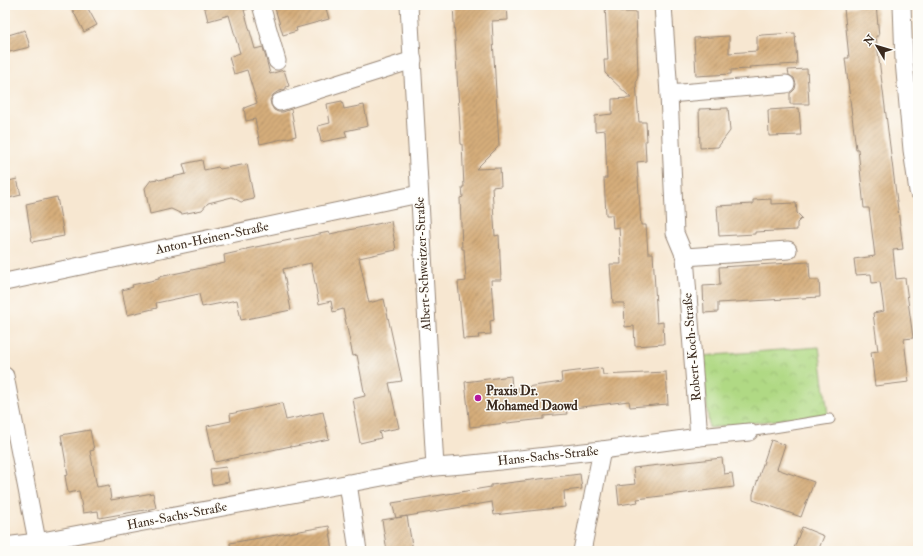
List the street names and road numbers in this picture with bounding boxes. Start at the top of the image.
street label: Albert-Schweitzer-Straße [411,196,435,332]
street label: Anton-Heinen-Straße [153,218,271,258]
street label: Robert-Koch-Straße [679,292,705,402]
street label: Hans-Sachs-Straße [497,443,600,469]
street label: Hans-Sachs-Straße [126,498,229,534]

